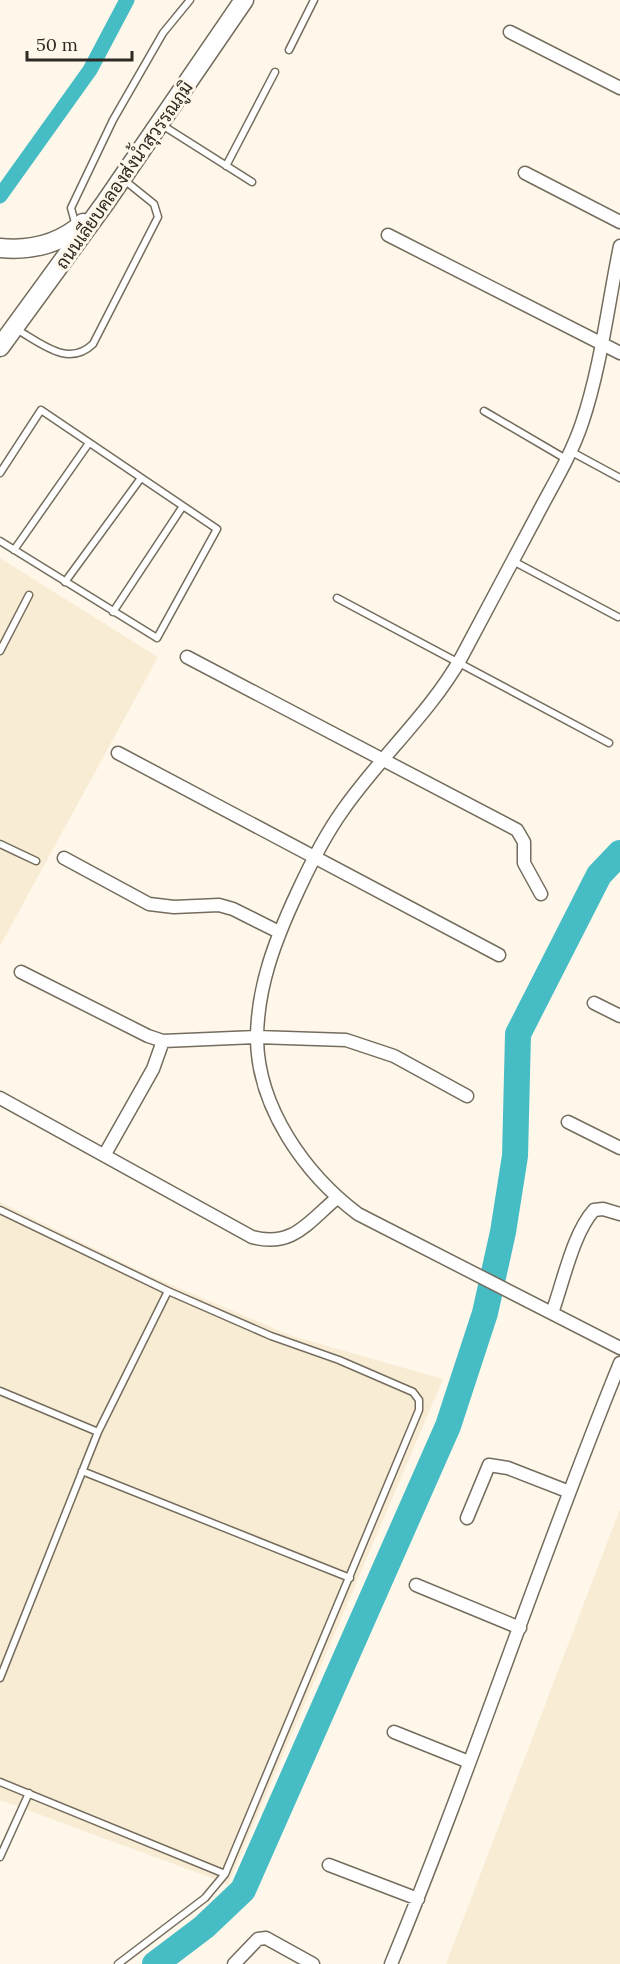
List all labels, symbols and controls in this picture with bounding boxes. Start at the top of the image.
scale bar [27,24,132,62]
text: 50 m [36,33,78,56]
street label: ถนนเลียบคลองส่งน้ำสุวรรณภูมิ [47,74,199,275]

